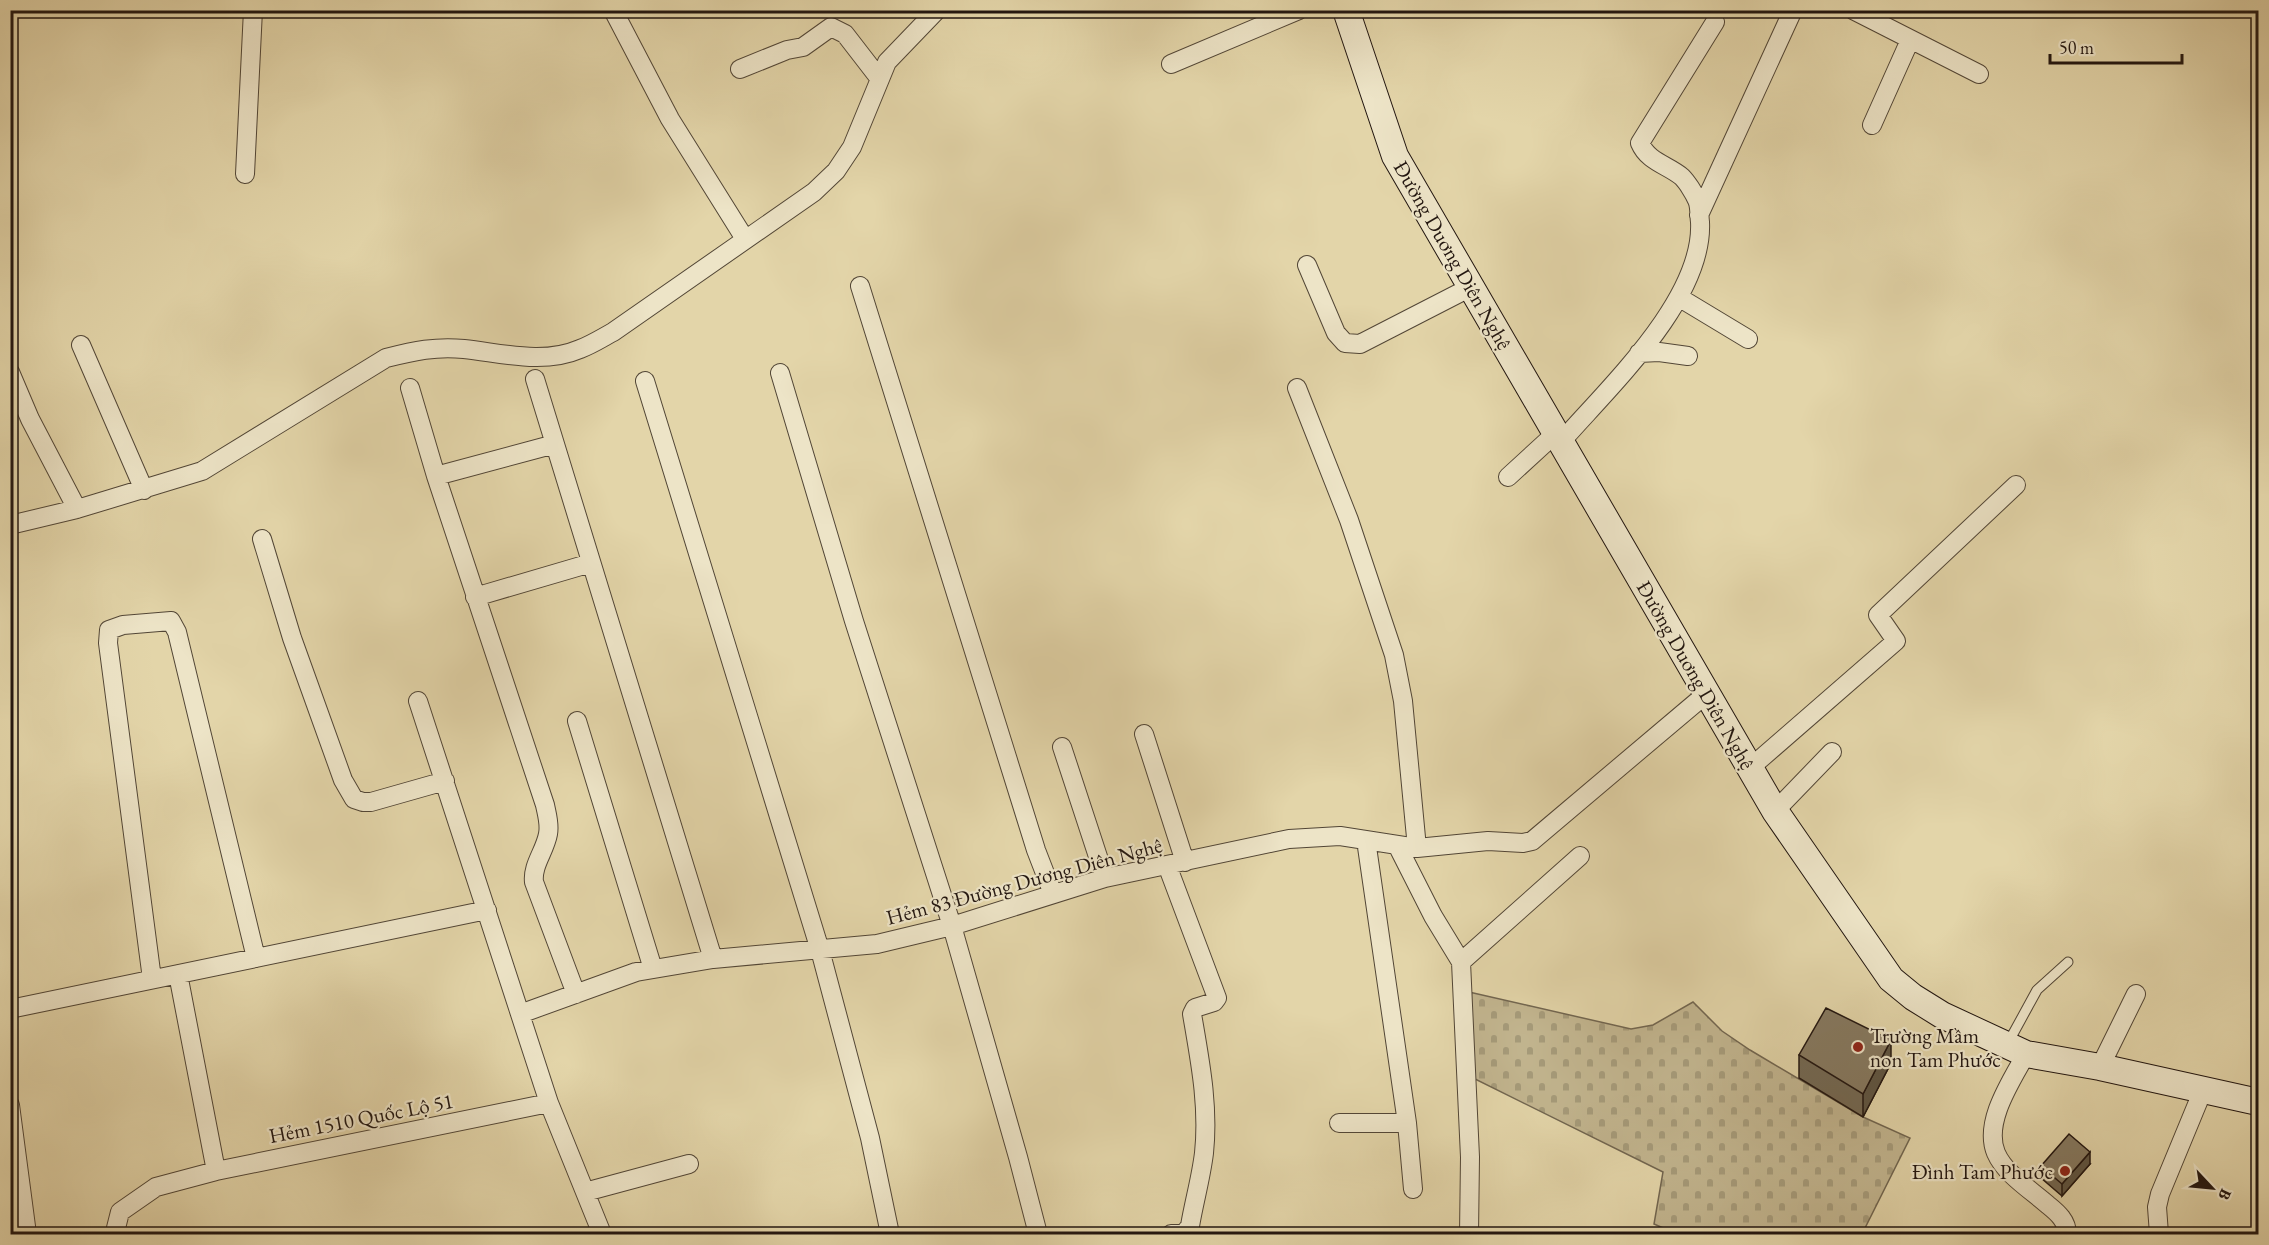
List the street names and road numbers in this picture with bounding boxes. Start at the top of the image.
street label: Đường Duơng Diên Nghệ [1388,156,1518,354]
street label: Đường Duơng Diên Nghệ [1631,576,1761,774]
street label: Hẻm 83 Đường Dương Diên Nghệ [883,831,1165,931]
street label: Hẻm 1510 Quốc Lộ 51 [266,1087,456,1150]

